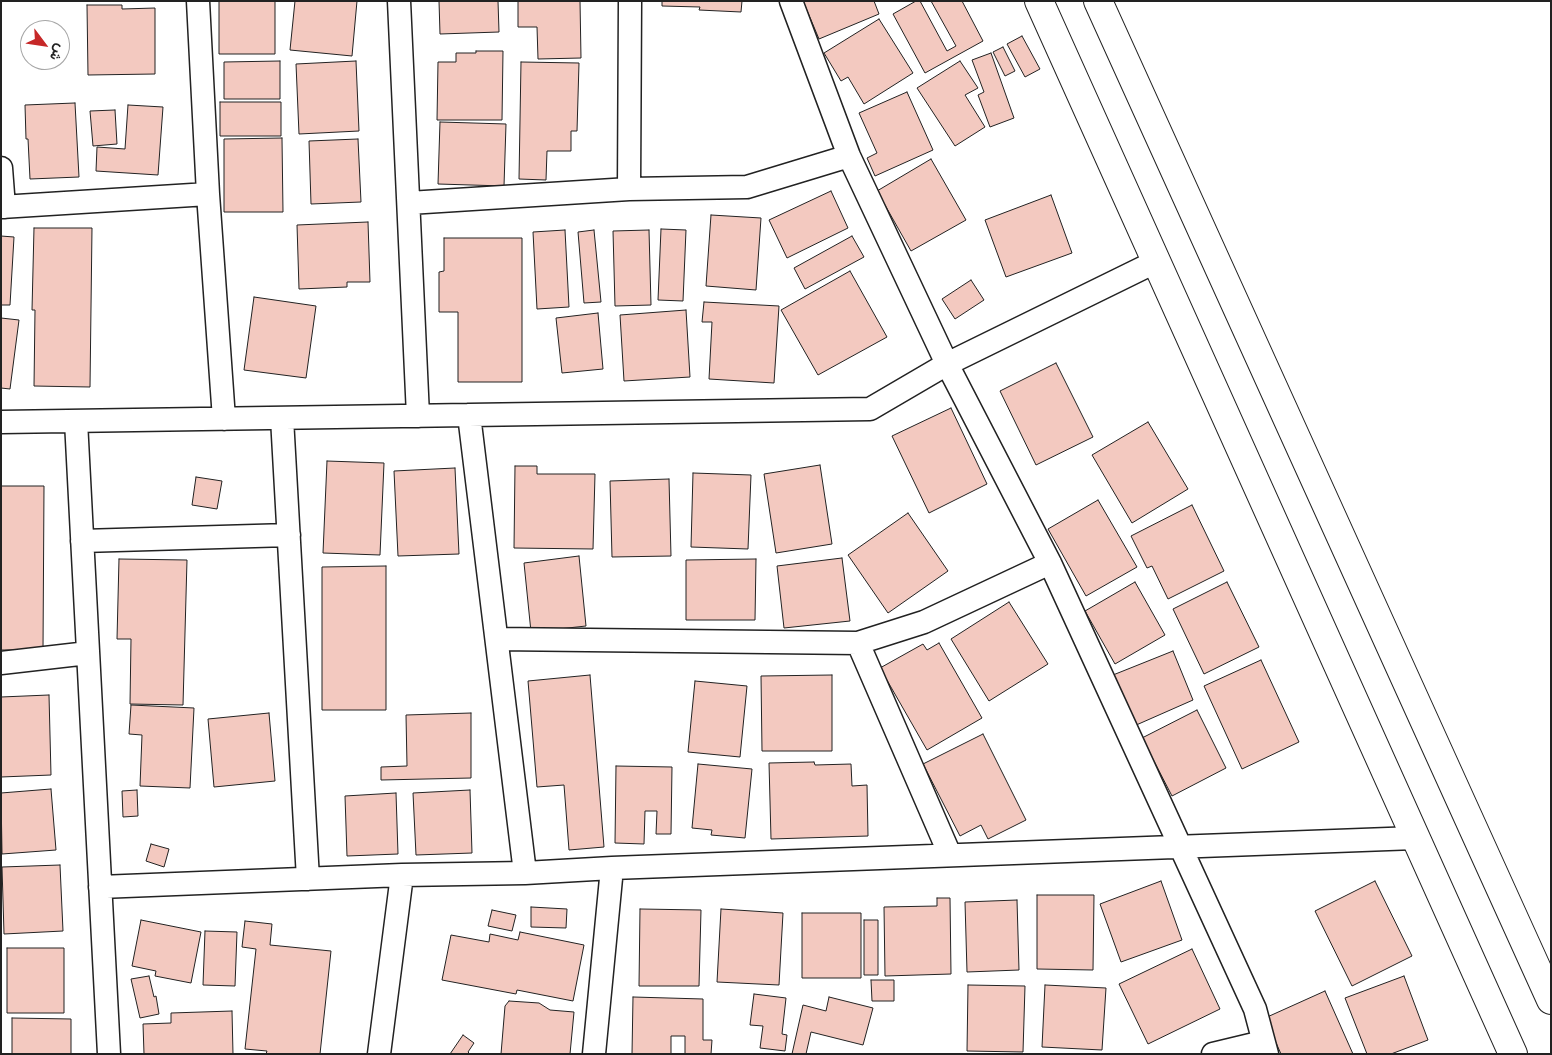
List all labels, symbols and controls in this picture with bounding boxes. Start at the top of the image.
north arrow [20,20,70,70]
text: ش [46,41,69,64]

